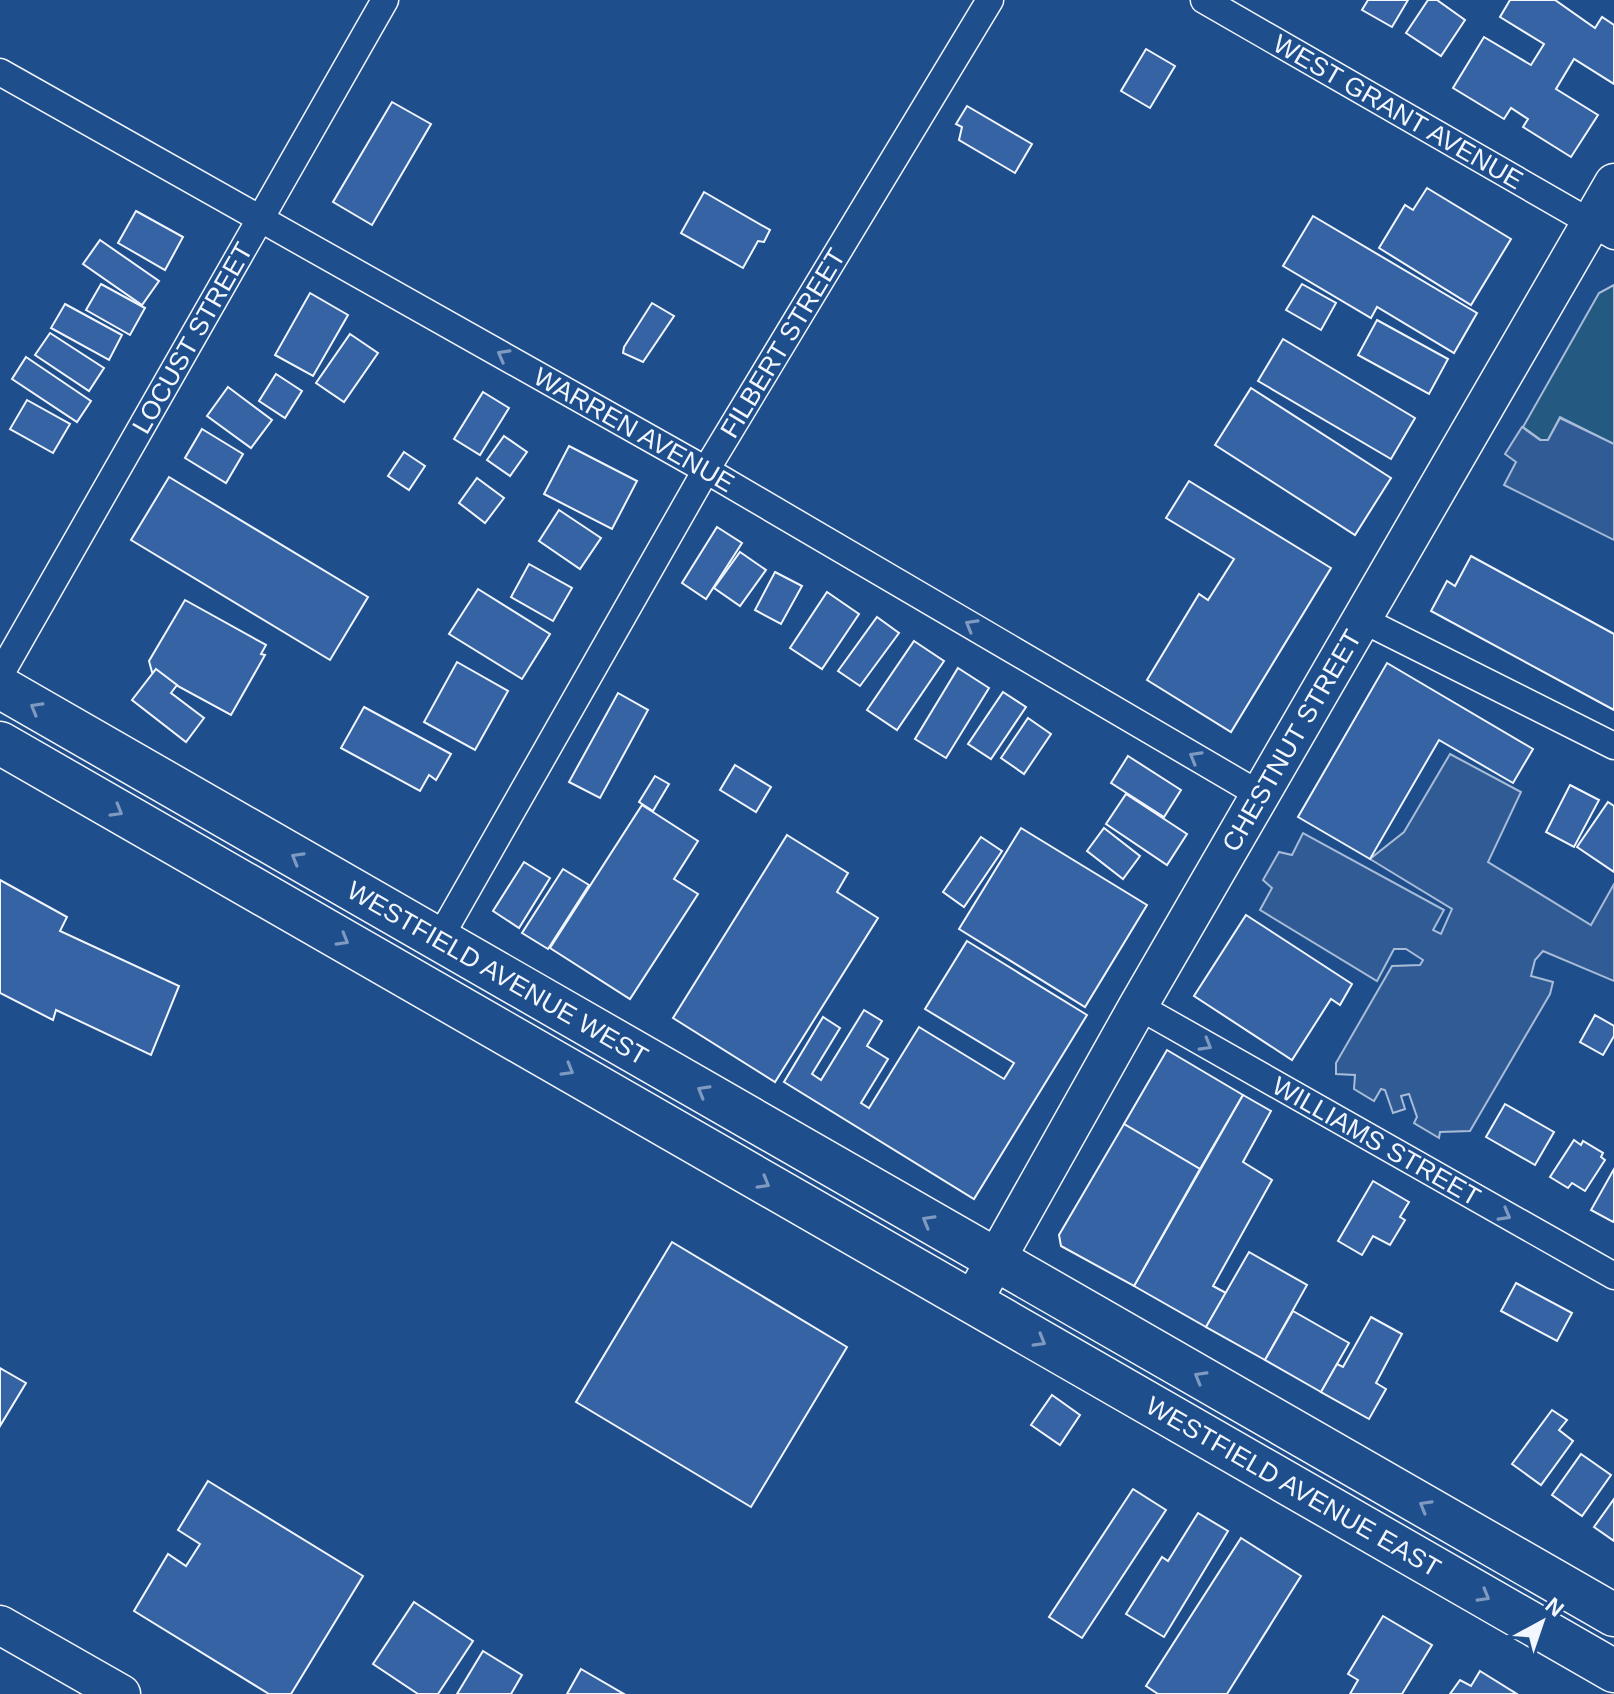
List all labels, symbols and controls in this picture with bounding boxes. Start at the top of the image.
street label: WEST GRANT AVENUE [1268,28,1528,195]
street label: LOCUST STREET [126,237,259,439]
street label: FILBERT STREET [714,243,851,443]
one-way arrow [497,349,512,365]
street label: WARREN AVENUE [529,361,740,498]
one-way arrow [965,619,980,635]
street label: CHESTNUT STREET [1216,624,1367,857]
one-way arrow [31,702,45,718]
one-way arrow [1189,751,1204,767]
one-way arrow [108,801,123,817]
one-way arrow [291,852,306,868]
street label: WESTFIELD AVENUE WEST [342,875,653,1071]
one-way arrow [334,930,348,946]
one-way arrow [1197,1035,1212,1051]
one-way arrow [559,1060,574,1076]
street label: WILLIAMS STREET [1267,1070,1486,1212]
one-way arrow [697,1085,712,1101]
one-way arrow [755,1173,770,1189]
one-way arrow [1497,1206,1511,1221]
one-way arrow [923,1215,937,1231]
one-way arrow [1031,1331,1046,1347]
one-way arrow [1194,1371,1209,1387]
street label: WESTFIELD AVENUE EAST [1141,1390,1446,1583]
one-way arrow [1419,1500,1434,1516]
north arrow [1502,1582,1582,1662]
one-way arrow [1475,1586,1489,1602]
text: N [1540,1592,1569,1622]

